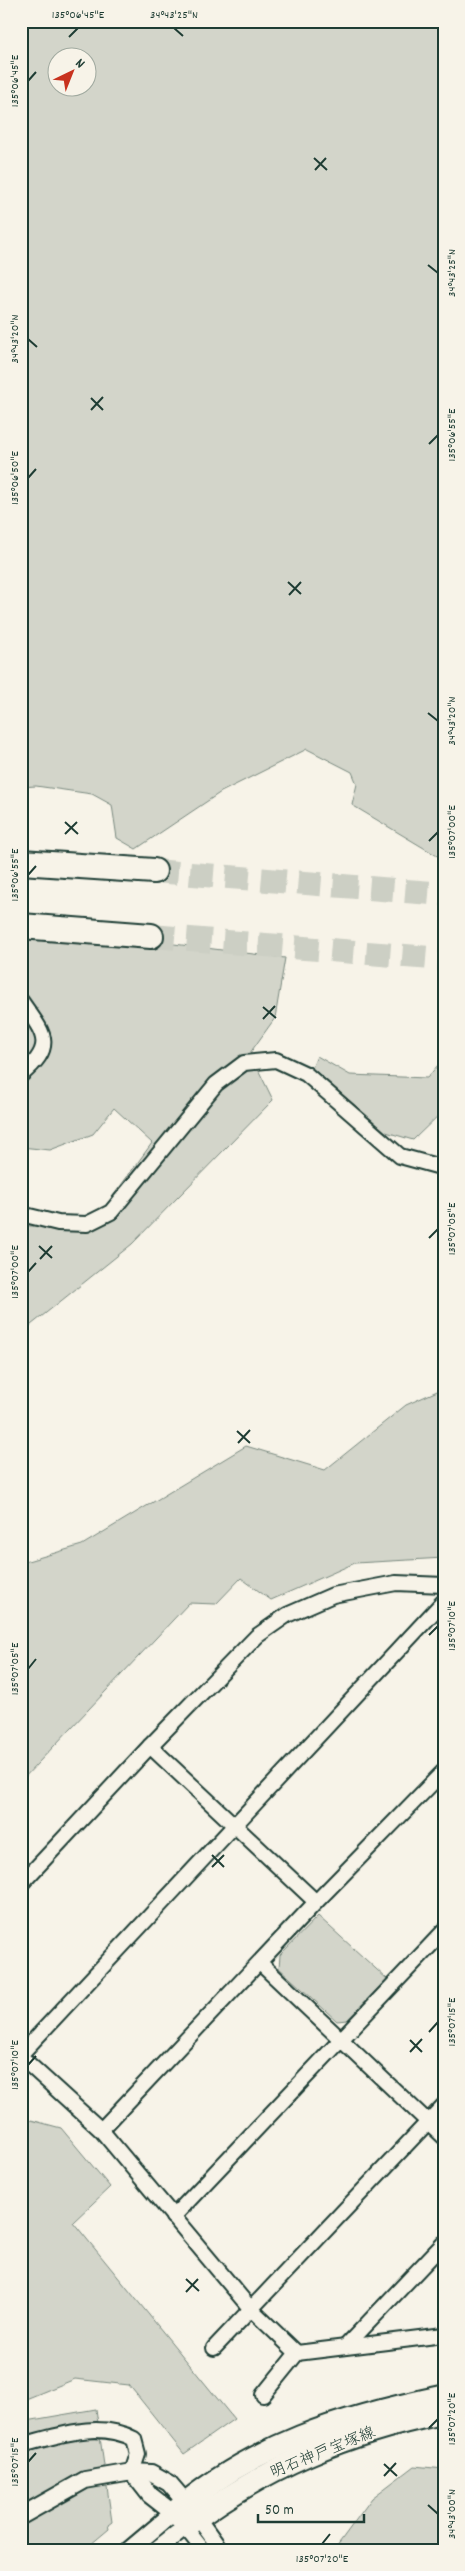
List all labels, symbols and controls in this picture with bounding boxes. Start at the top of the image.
text: 135°06'45"E [52,7,105,24]
text: 34°43'25"N [150,7,198,24]
north arrow [48,48,98,98]
text: 135°06'45"E [7,54,24,107]
text: N [70,54,89,74]
text: 34°43'25"N [444,249,461,297]
text: 34°43'20"N [7,315,24,363]
text: 135°06'55"E [444,408,461,461]
text: 135°06'50"E [7,450,24,505]
text: 34°43'20"N [444,697,461,745]
text: 135°07'00"E [444,805,461,859]
text: 135°06'55"E [7,848,24,901]
text: 135°07'05"E [444,1202,461,1255]
text: 135°07'00"E [7,1245,24,1299]
text: 135°07'10"E [444,1601,461,1651]
text: 135°07'05"E [7,1642,24,1695]
text: 135°07'15"E [444,1997,461,2046]
text: 135°07'10"E [7,2040,24,2090]
text: 135°07'20"E [444,2392,461,2445]
street label: 明石神戸宝塚線 [267,2422,379,2485]
text: 135°07'15"E [7,2437,24,2486]
text: 34°43'00"N [444,2489,461,2539]
scale bar [258,2491,364,2523]
text: 50 m [265,2500,294,2522]
text: 135°07'20"E [296,2551,349,2568]

